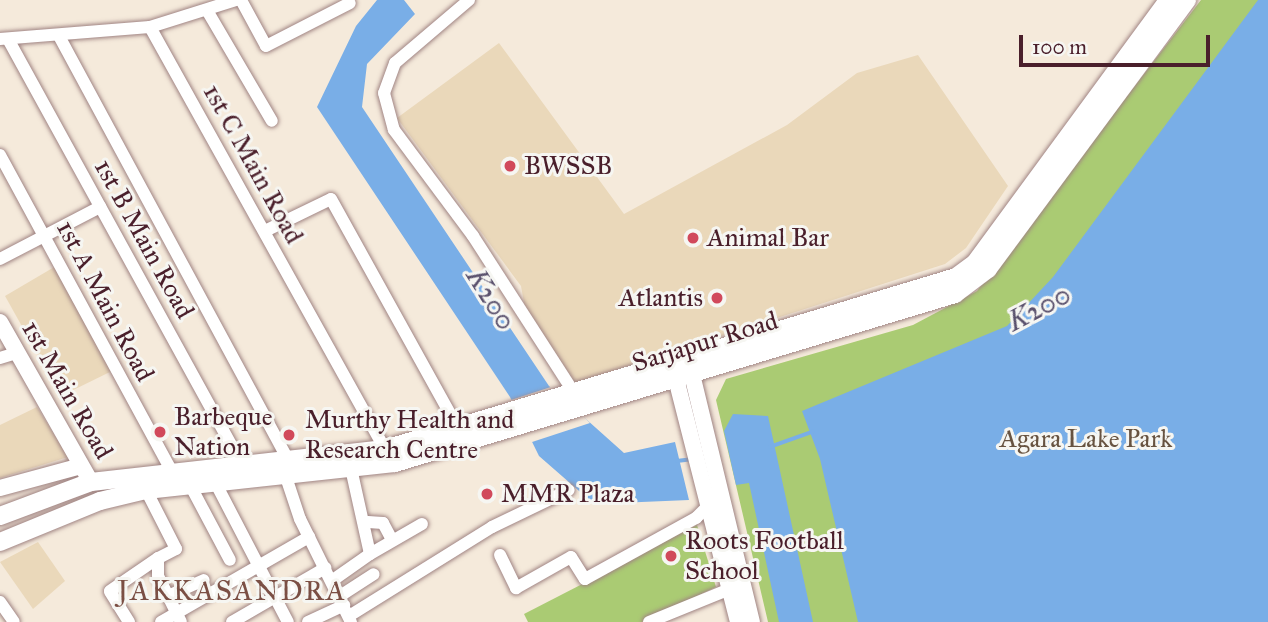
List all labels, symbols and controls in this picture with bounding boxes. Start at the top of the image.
scale bar [1023,21,1214,65]
text: 100 m [1032,34,1087,60]
street label: 1st C Main Road [196,79,310,249]
place label: BWSSB [524,150,613,182]
street label: 1st B Main Road [87,154,201,324]
marker: BWSSB [502,158,518,174]
street label: 1st A Main Road [50,215,160,387]
place label: Animal Bar [707,222,829,254]
marker: Animal Bar [685,230,701,246]
water label: K200 [459,262,523,336]
water label: K200 [1002,277,1076,339]
place label: Atlantis [619,282,703,314]
marker: Atlantis [709,290,725,306]
street label: Sarjapur Road [628,305,782,379]
street label: 1st Main Road [15,315,119,465]
place label: Barbeque Nation [174,401,272,462]
place label: Murthy Health and Research Centre [305,404,514,466]
park label: Agara Lake Park [1000,423,1172,455]
marker: Barbeque Nation [152,424,168,440]
marker: Murthy Health and Research Centre [279,425,299,445]
place label: MMR Plaza [501,478,634,510]
marker: MMR Plaza [479,486,495,502]
place label: Roots Football School [685,525,844,586]
marker: Roots Football School [663,548,679,564]
district label: JAKKASANDRA [119,574,345,608]

